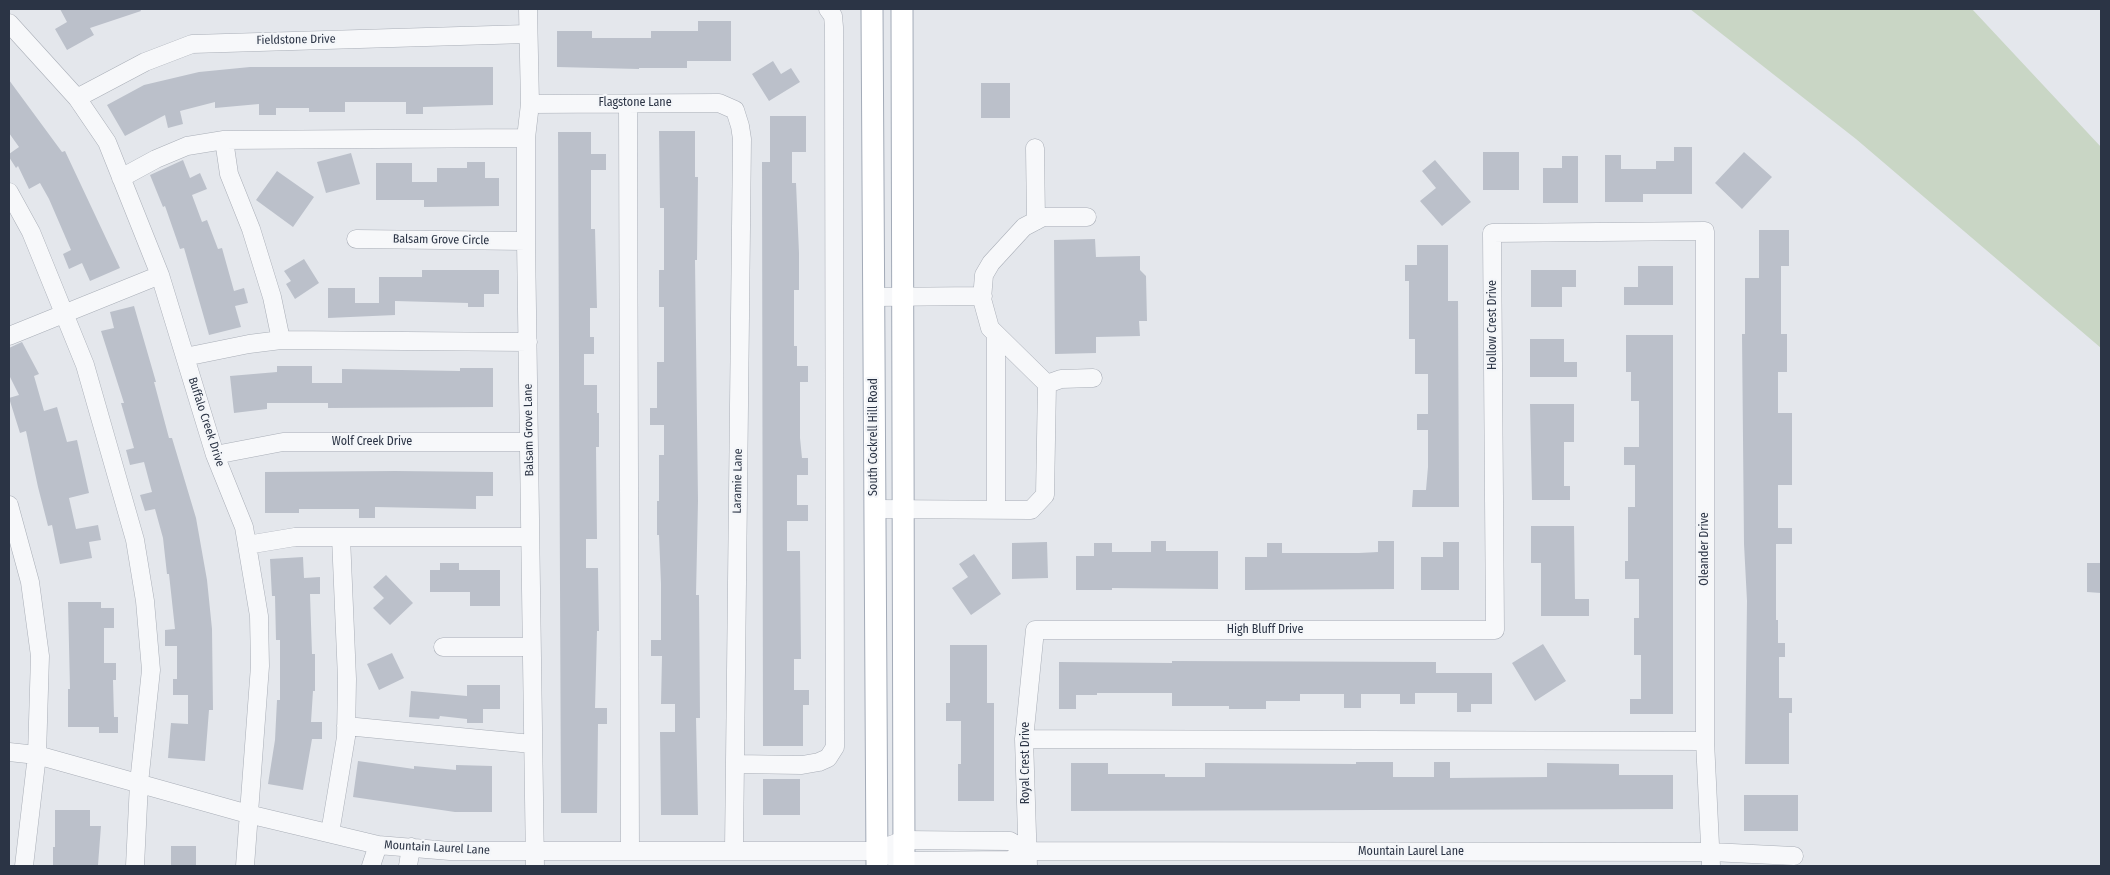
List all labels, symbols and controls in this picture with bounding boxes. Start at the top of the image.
street label: Fieldstone Drive [256,32,336,48]
street label: Flagstone Lane [598,96,672,110]
street label: Balsam Grove Circle [393,232,489,248]
street label: Hollow Crest Drive [1486,280,1500,370]
street label: Buffalo Creek Drive [185,375,227,469]
street label: South Cockrell Hill Road [867,378,881,496]
street label: Balsam Grove Lane [521,383,537,477]
street label: Wolf Creek Drive [332,435,412,449]
street label: Laramie Lane [730,448,746,514]
street label: Oleander Drive [1698,512,1712,586]
street label: High Bluff Drive [1227,623,1303,637]
street label: Royal Crest Drive [1019,722,1033,804]
street label: Mountain Laurel Lane [384,838,490,858]
street label: Mountain Laurel Lane [1358,845,1464,859]

